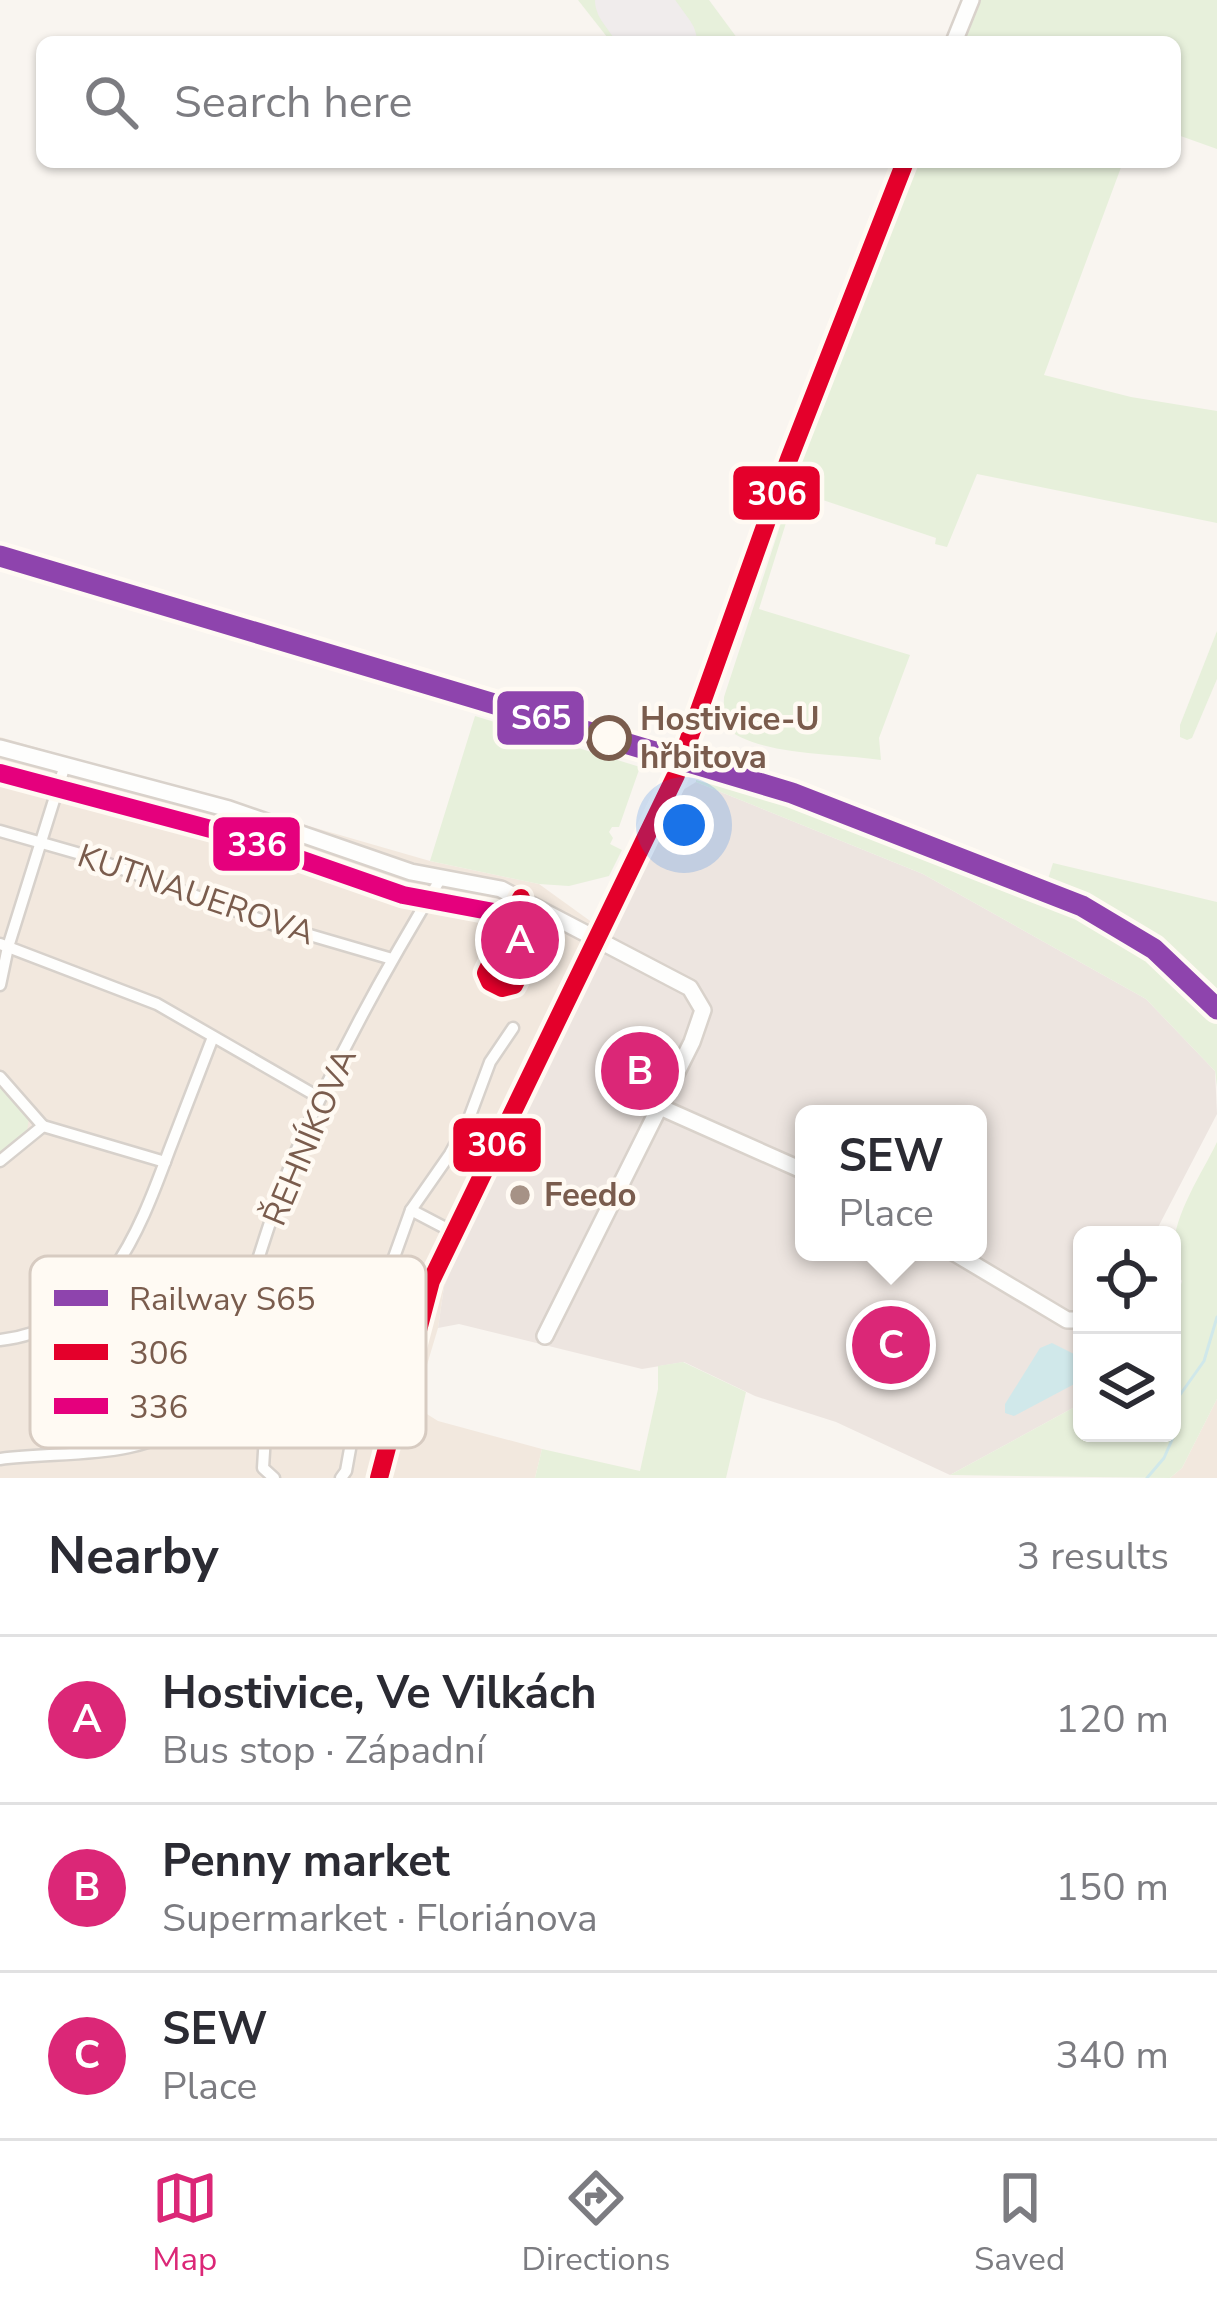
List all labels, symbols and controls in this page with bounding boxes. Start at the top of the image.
search box [36,36,1181,168]
icon: search [78,69,144,135]
text: Search here [174,72,413,133]
line badge: 306 [731,464,822,522]
text: 306 [747,472,807,517]
line badge: S65 [495,689,586,747]
text: S65 [511,696,571,741]
place label: Hostivice-U hřbitova [640,697,820,780]
marker: Hostivice-U hřbitova [588,717,630,759]
your location [654,795,714,855]
line badge: 336 [211,815,302,873]
text: 336 [227,823,287,868]
street label: KUTNAUEROVA [72,833,320,957]
pin: A [481,895,559,985]
pin: B [601,1026,679,1116]
street label: ŘEHNÍKOVA [252,1041,368,1233]
popup [795,1105,987,1261]
line badge: 306 [451,1116,543,1174]
text: 306 [467,1123,527,1168]
text: SEW [838,1126,944,1187]
place label: Feedo [544,1173,637,1218]
marker: Feedo [507,1182,533,1208]
text: Place [838,1187,934,1240]
map controls [1073,1226,1181,1442]
button: locate [1073,1226,1181,1334]
legend [30,1256,426,1448]
text: Railway S65 [129,1277,316,1322]
pin: C [852,1300,930,1390]
text: 306 [129,1331,188,1376]
button: layers [1073,1334,1181,1442]
text: 336 [129,1385,188,1430]
text: Nearby [48,1521,219,1591]
text: 3 results [1017,1530,1169,1583]
text: Hostivice, Ve Vilkách [162,1663,597,1724]
text: A [72,1693,102,1746]
text: 120 m [1055,1693,1169,1746]
text: Bus stop · Západní [162,1724,485,1777]
text: Penny market [162,1831,450,1892]
text: B [74,1861,100,1914]
text: 150 m [1055,1861,1169,1914]
text: Supermarket · Floriánova [162,1892,598,1945]
text: SEW [162,1999,267,2060]
text: C [74,2029,100,2082]
text: 340 m [1055,2029,1169,2082]
text: Place [162,2060,257,2113]
tab: Map [152,2165,218,2282]
tab: Directions [522,2165,670,2282]
tab: Saved [974,2165,1065,2282]

